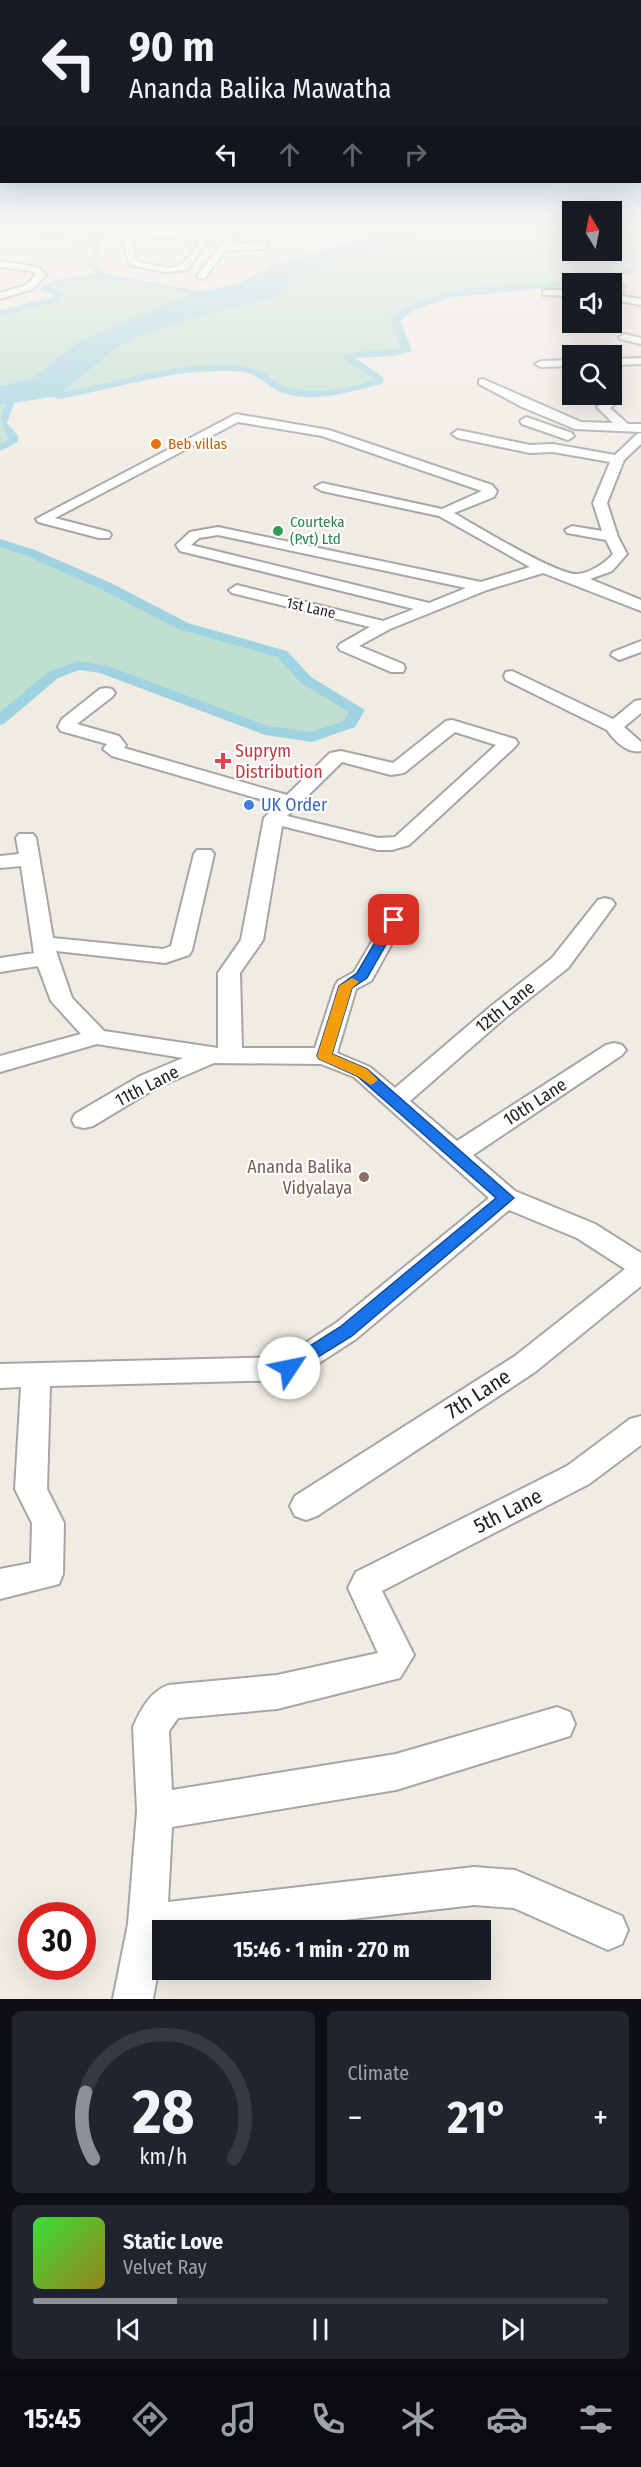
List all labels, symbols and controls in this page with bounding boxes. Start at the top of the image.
text: 90 m [129,22,214,72]
icon: left [30,24,108,102]
text: Ananda Balika Mawatha [129,73,392,105]
icon: left [210,138,243,171]
icon: ahead [273,138,306,171]
icon: ahead [336,138,369,171]
icon: right [399,138,432,171]
north arrow [562,201,622,261]
map controls [562,201,622,405]
button: sound [562,273,622,333]
button: search [562,345,622,405]
place label: Beb villas [168,435,227,453]
marker: Beb villas [149,437,163,451]
place label: Courteka (Pvt) Ltd [290,513,345,548]
marker: Courteka (Pvt) Ltd [271,524,285,538]
street label: 1st Lane [285,594,337,622]
place label: Suprym Distribution [235,740,323,783]
marker: Suprym Distribution [216,754,230,768]
place label: UK Order [261,794,328,816]
marker: UK Order [242,798,256,812]
pin [368,894,419,945]
icon: arrive [377,903,410,936]
street label: 12th Lane [471,976,539,1037]
street label: 11th Lane [112,1061,183,1111]
street label: 10th Lane [499,1073,571,1131]
place label: Ananda Balika Vidyalaya [247,1156,352,1199]
marker: Ananda Balika Vidyalaya [357,1170,371,1184]
position arrow [257,1336,321,1400]
street label: 7th Lane [441,1363,515,1425]
street label: 5th Lane [469,1483,547,1539]
speed limit sign: 30 [18,1902,96,1980]
text: 15:46 · 1 min · 270 m [233,1936,410,1963]
text: Climate [348,2061,409,2085]
text: 28 [131,2075,194,2150]
text: 21° [448,2091,508,2145]
text: − [348,2098,362,2138]
text: + [593,2098,608,2138]
text: km/h [139,2144,187,2170]
text: Static Love [123,2228,223,2255]
text: Velvet Ray [123,2255,207,2279]
icon: previous [112,2313,145,2346]
icon: pause [304,2313,337,2346]
icon: next [496,2313,529,2346]
icon: directions [129,2398,171,2440]
icon: music [218,2398,260,2440]
icon: phone [307,2398,349,2440]
icon: climate [397,2398,439,2440]
icon: car [486,2398,528,2440]
icon: filters [575,2398,617,2440]
text: 15:45 [24,2403,81,2435]

